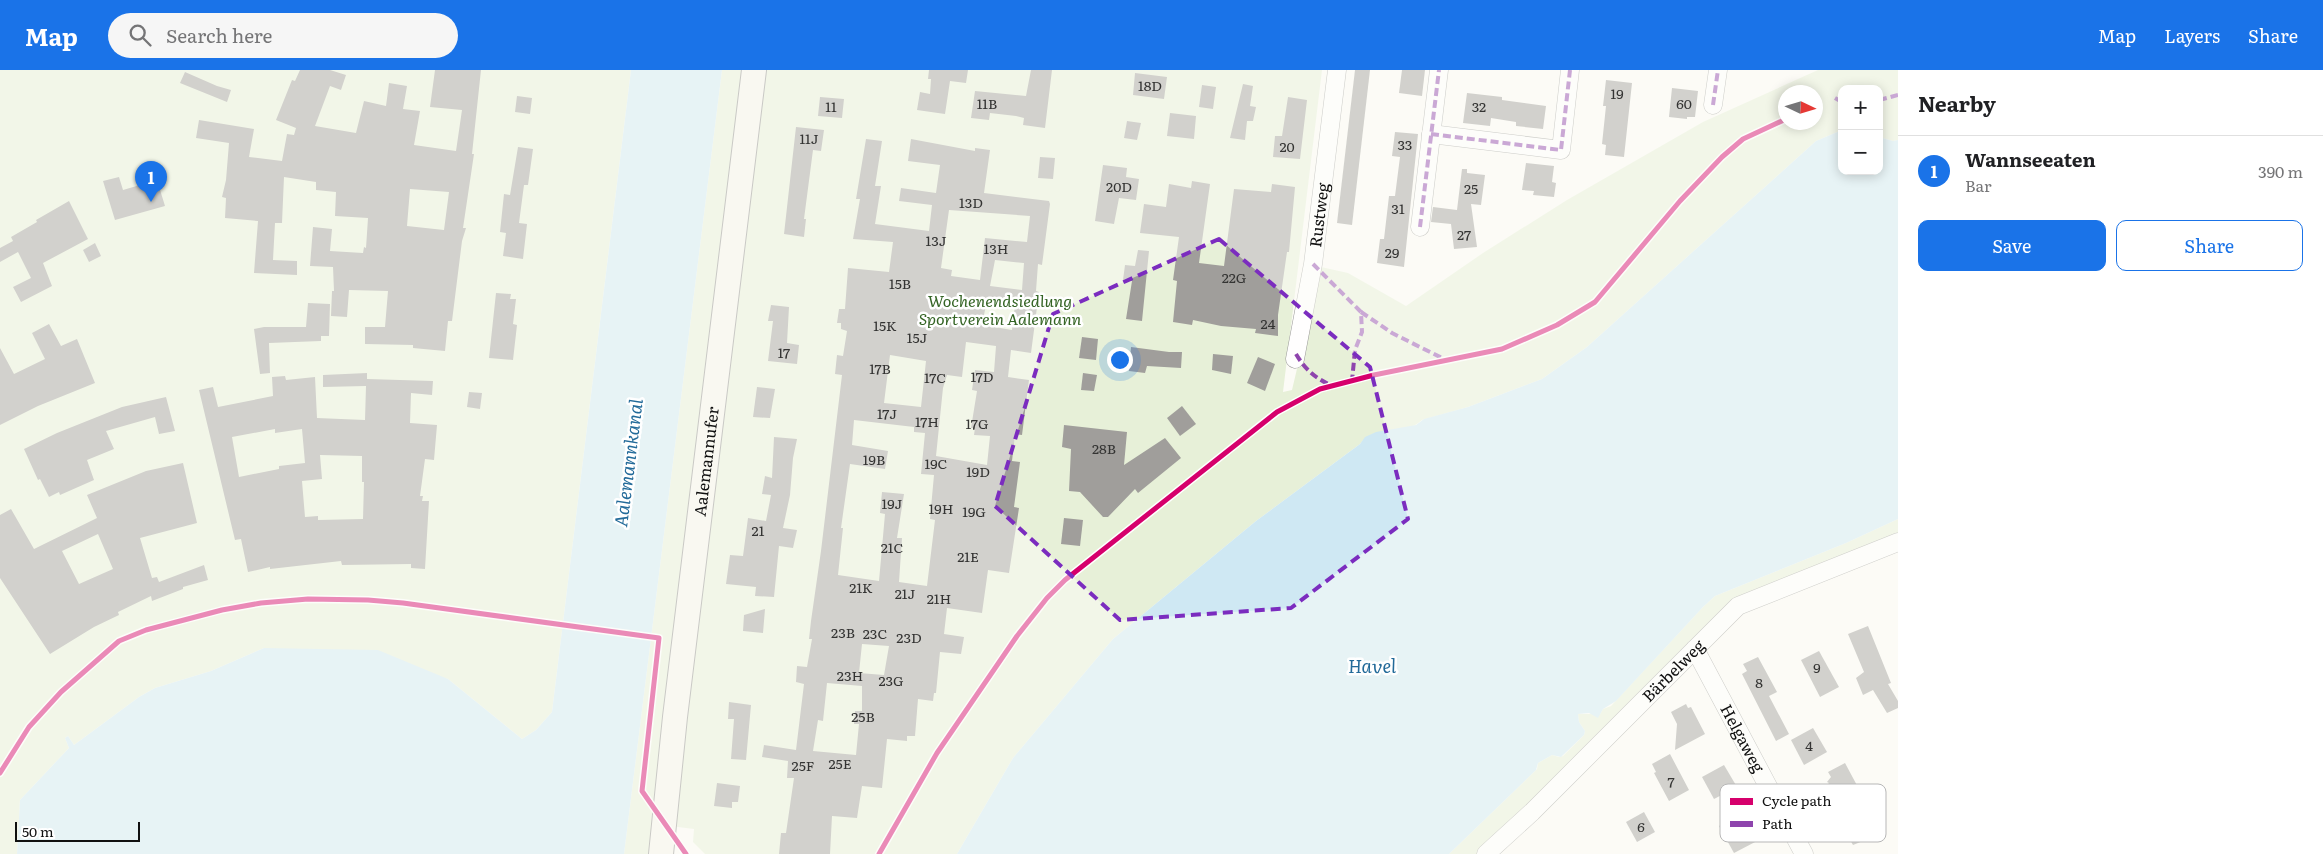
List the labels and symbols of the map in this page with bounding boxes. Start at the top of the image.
house number: 18D [1138,75,1162,95]
house number: 19 [1610,83,1624,103]
north arrow [1778,85,1823,130]
house number: 11B [977,93,997,113]
house number: 60 [1676,93,1692,113]
house number: 11 [825,96,837,116]
house number: 32 [1472,96,1486,116]
house number: 11J [799,128,819,148]
house number: 33 [1398,134,1412,154]
house number: 20 [1279,136,1295,156]
pin: 1 [135,161,167,202]
house number: 20D [1106,176,1132,196]
house number: 25 [1464,178,1478,198]
street label: Rustweg [1302,181,1334,249]
house number: 13D [959,192,983,212]
house number: 31 [1391,198,1405,218]
house number: 27 [1457,224,1471,244]
house number: 13J [925,230,947,250]
house number: 13H [983,238,1009,258]
house number: 29 [1385,242,1399,262]
house number: 22G [1222,267,1247,287]
house number: 15B [889,273,911,293]
park label: Wochenendsiedlung Sportverein Aalemann [919,288,1082,330]
house number: 24 [1261,313,1276,333]
house number: 15K [873,315,897,335]
house number: 15J [907,327,928,347]
house number: 17 [778,342,790,362]
your location [1107,347,1133,373]
house number: 17B [869,358,891,378]
house number: 17D [970,366,994,386]
house number: 17C [924,367,946,387]
water label: Aalemannkanal [606,396,649,528]
house number: 17J [877,403,897,423]
street label: Aalemannufer [687,405,724,518]
house number: 17H [915,411,939,431]
house number: 17G [966,413,989,433]
house number: 28B [1092,438,1116,458]
house number: 19B [863,449,885,469]
house number: 19C [925,453,948,473]
house number: 19D [966,461,990,481]
house number: 19J [882,493,903,513]
house number: 19H [929,498,953,518]
house number: 19G [962,501,986,521]
house number: 21 [752,520,765,540]
house number: 21C [881,537,903,557]
house number: 21E [957,546,979,566]
house number: 21K [849,577,873,597]
house number: 21J [895,583,915,603]
house number: 21H [927,588,951,608]
house number: 23B [831,622,855,642]
house number: 23C [863,623,887,643]
house number: 23D [896,627,922,647]
street label: Bärbelweg [1636,633,1709,707]
water label: Havel [1348,652,1397,679]
house number: 9 [1813,657,1821,677]
house number: 23H [837,665,863,685]
house number: 23G [878,670,904,690]
house number: 8 [1755,672,1763,692]
street label: Helgaweg [1715,699,1771,776]
house number: 25B [851,706,875,726]
house number: 4 [1805,735,1813,755]
house number: 25E [828,753,852,773]
house number: 25F [792,755,815,775]
house number: 7 [1667,771,1675,791]
legend [1720,784,1886,842]
text: Cycle path [1762,790,1831,810]
text: Path [1762,813,1792,833]
house number: 6 [1637,816,1645,836]
scale bar [15,819,140,842]

